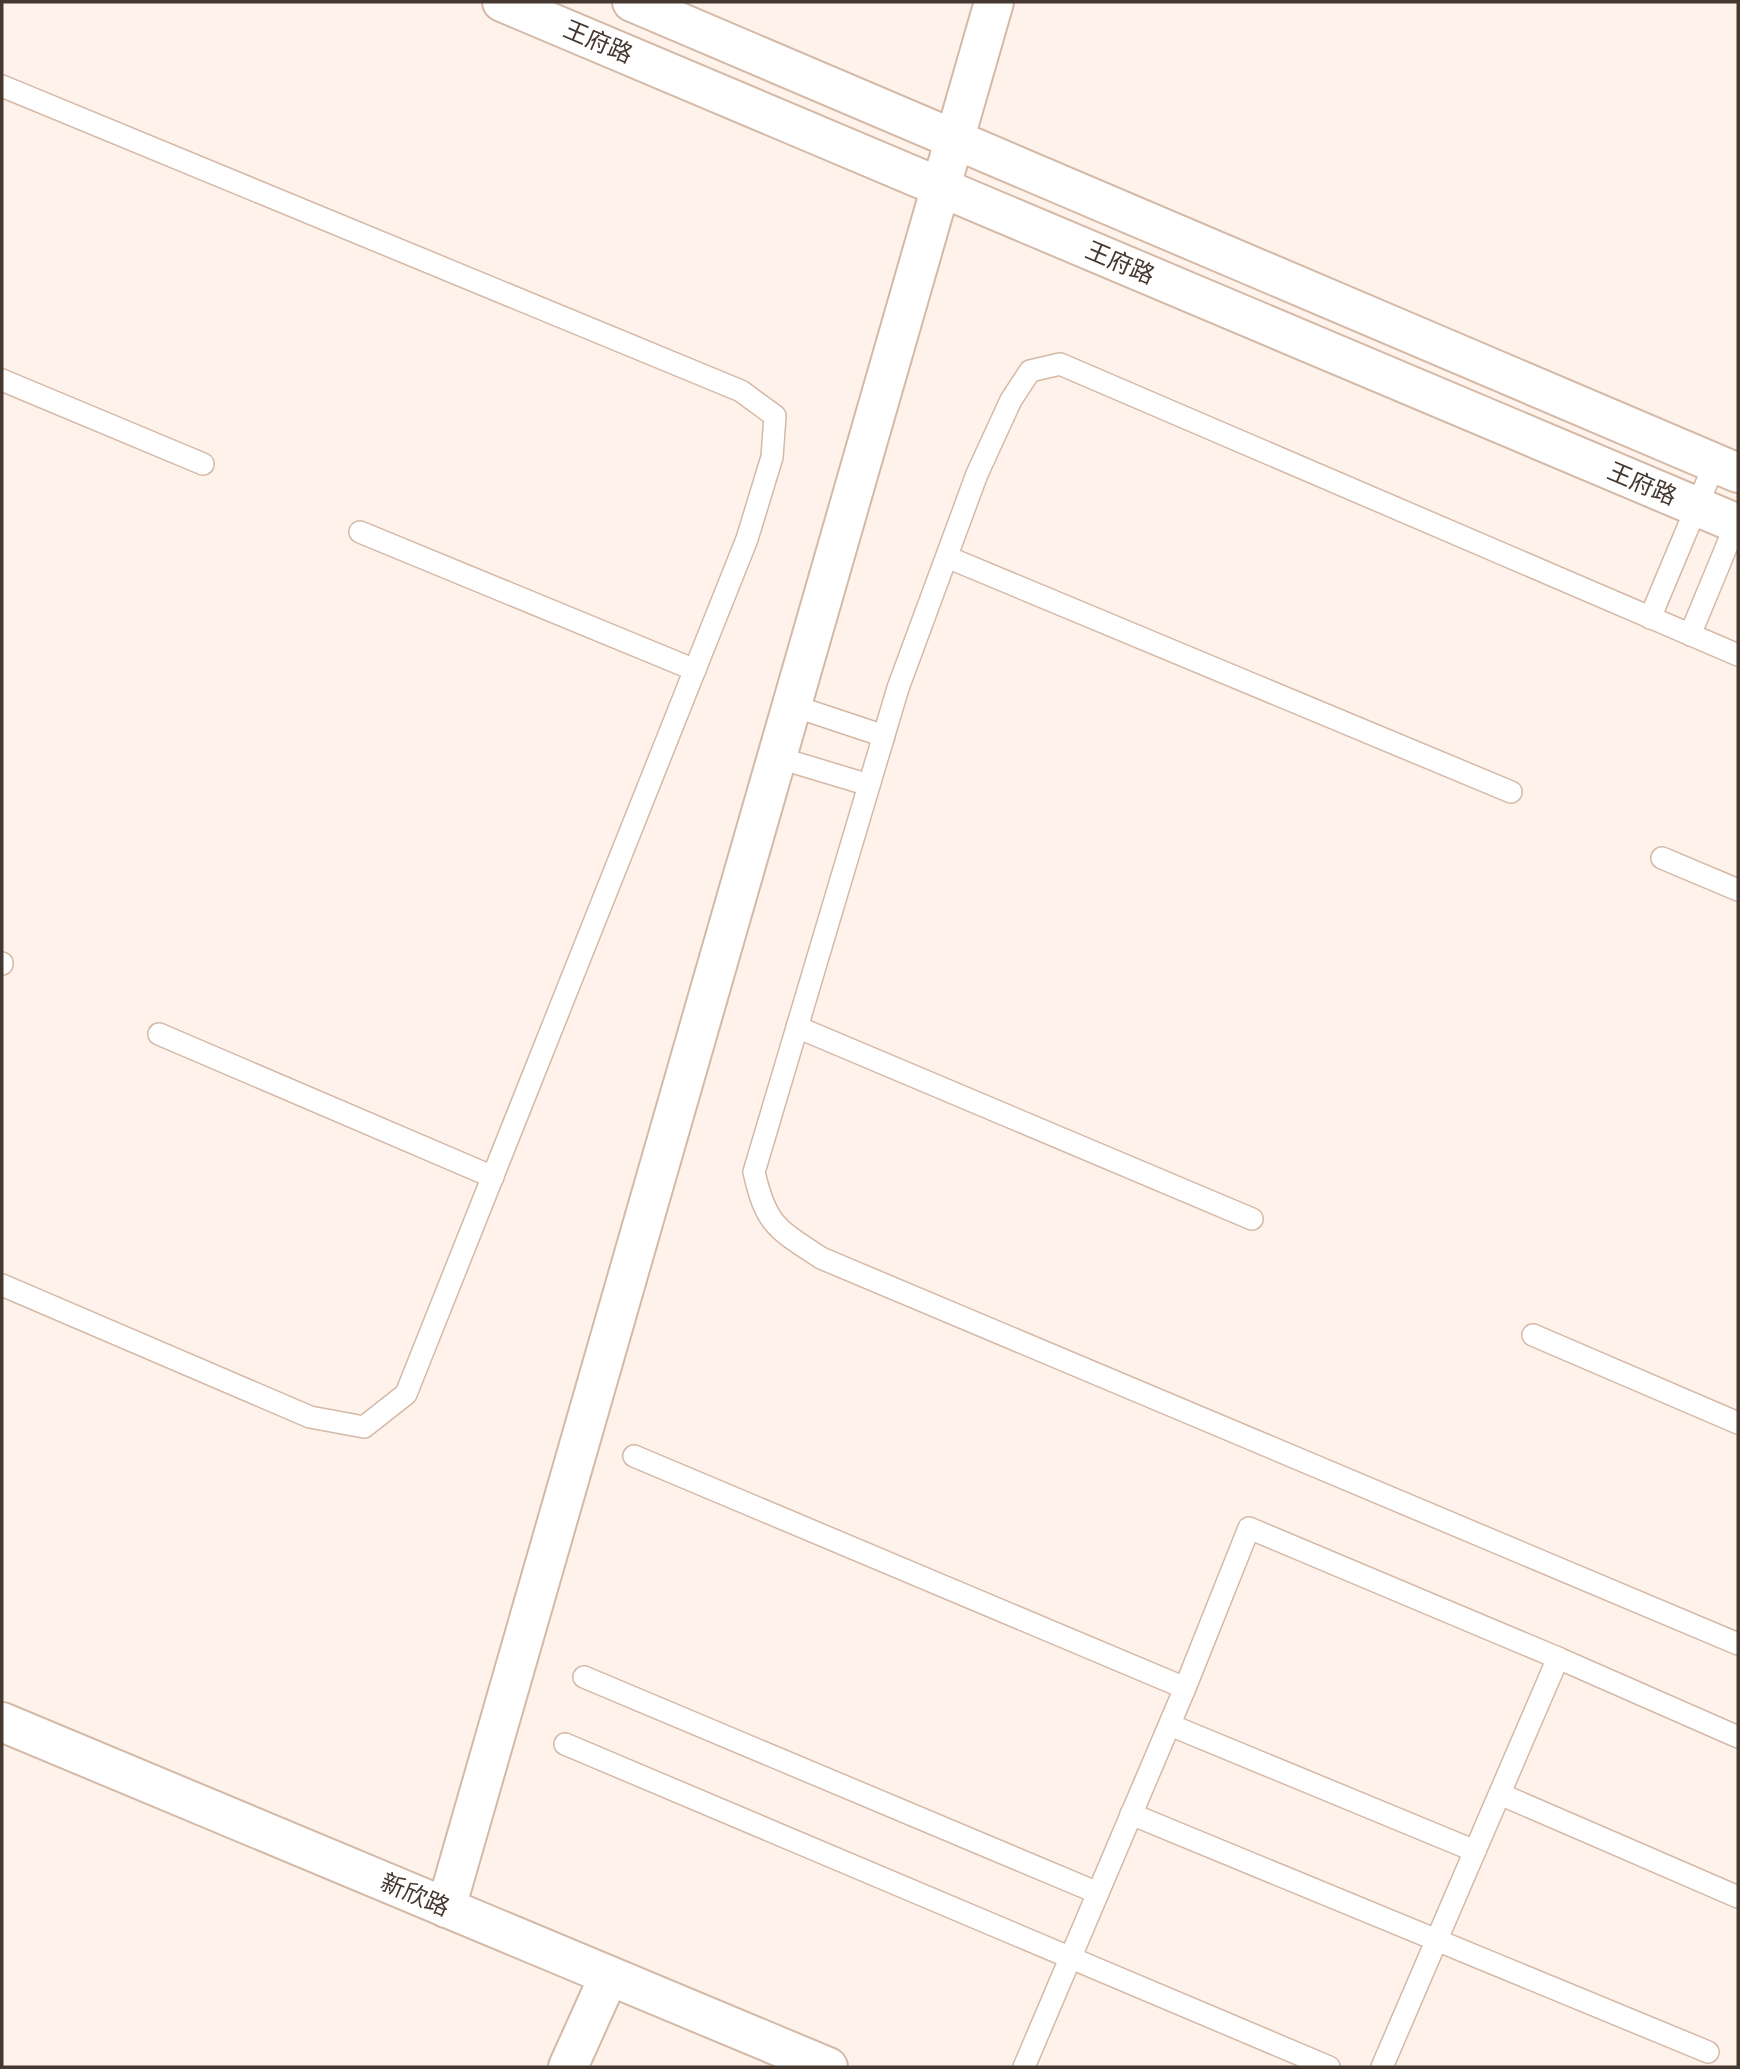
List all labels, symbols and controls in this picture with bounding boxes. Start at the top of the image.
street label: 王府路 [559,15,637,69]
street label: 王府路 [1081,236,1159,290]
street label: 王府路 [1603,457,1681,511]
street label: 新欣路 [376,1868,454,1922]

